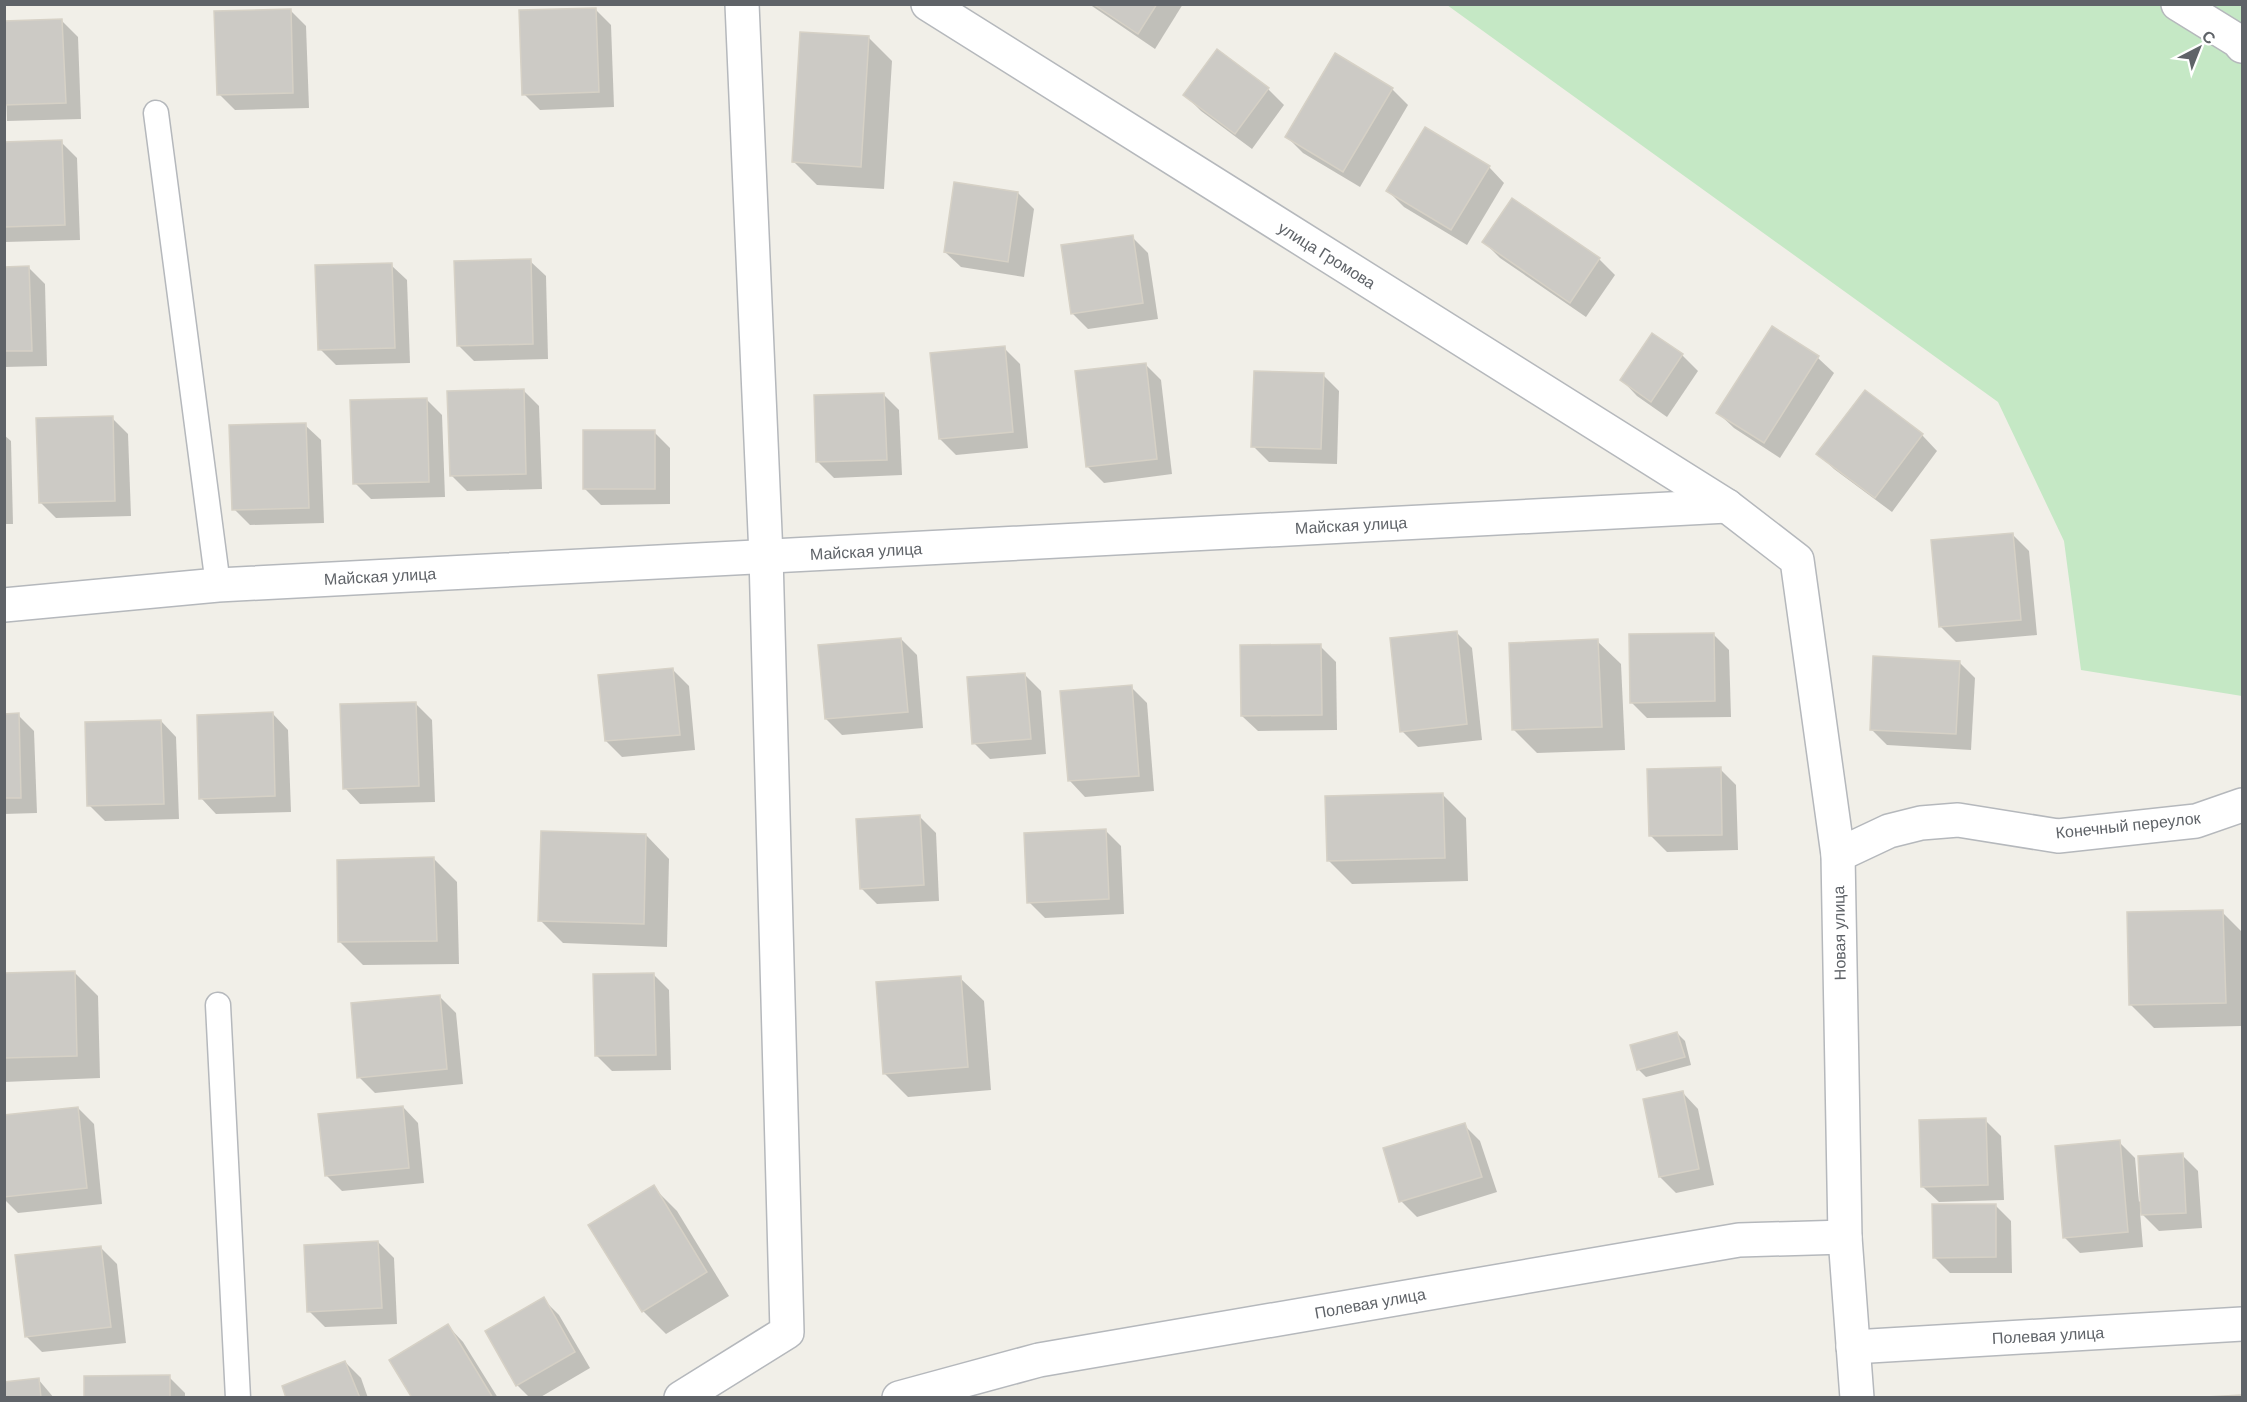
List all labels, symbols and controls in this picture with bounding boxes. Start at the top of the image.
north arrow [2169,18,2229,78]
text: С [2197,26,2220,49]
street label: улица Громова [1274,217,1379,294]
street label: Майская улица [1294,512,1408,539]
street label: Майская улица [809,538,923,565]
street label: Майская улица [323,563,437,590]
street label: Конечный переулок [2055,807,2203,844]
street label: Новая улица [1828,885,1851,980]
street label: Полевая улица [1313,1283,1427,1324]
street label: Полевая улица [1991,1322,2105,1349]

